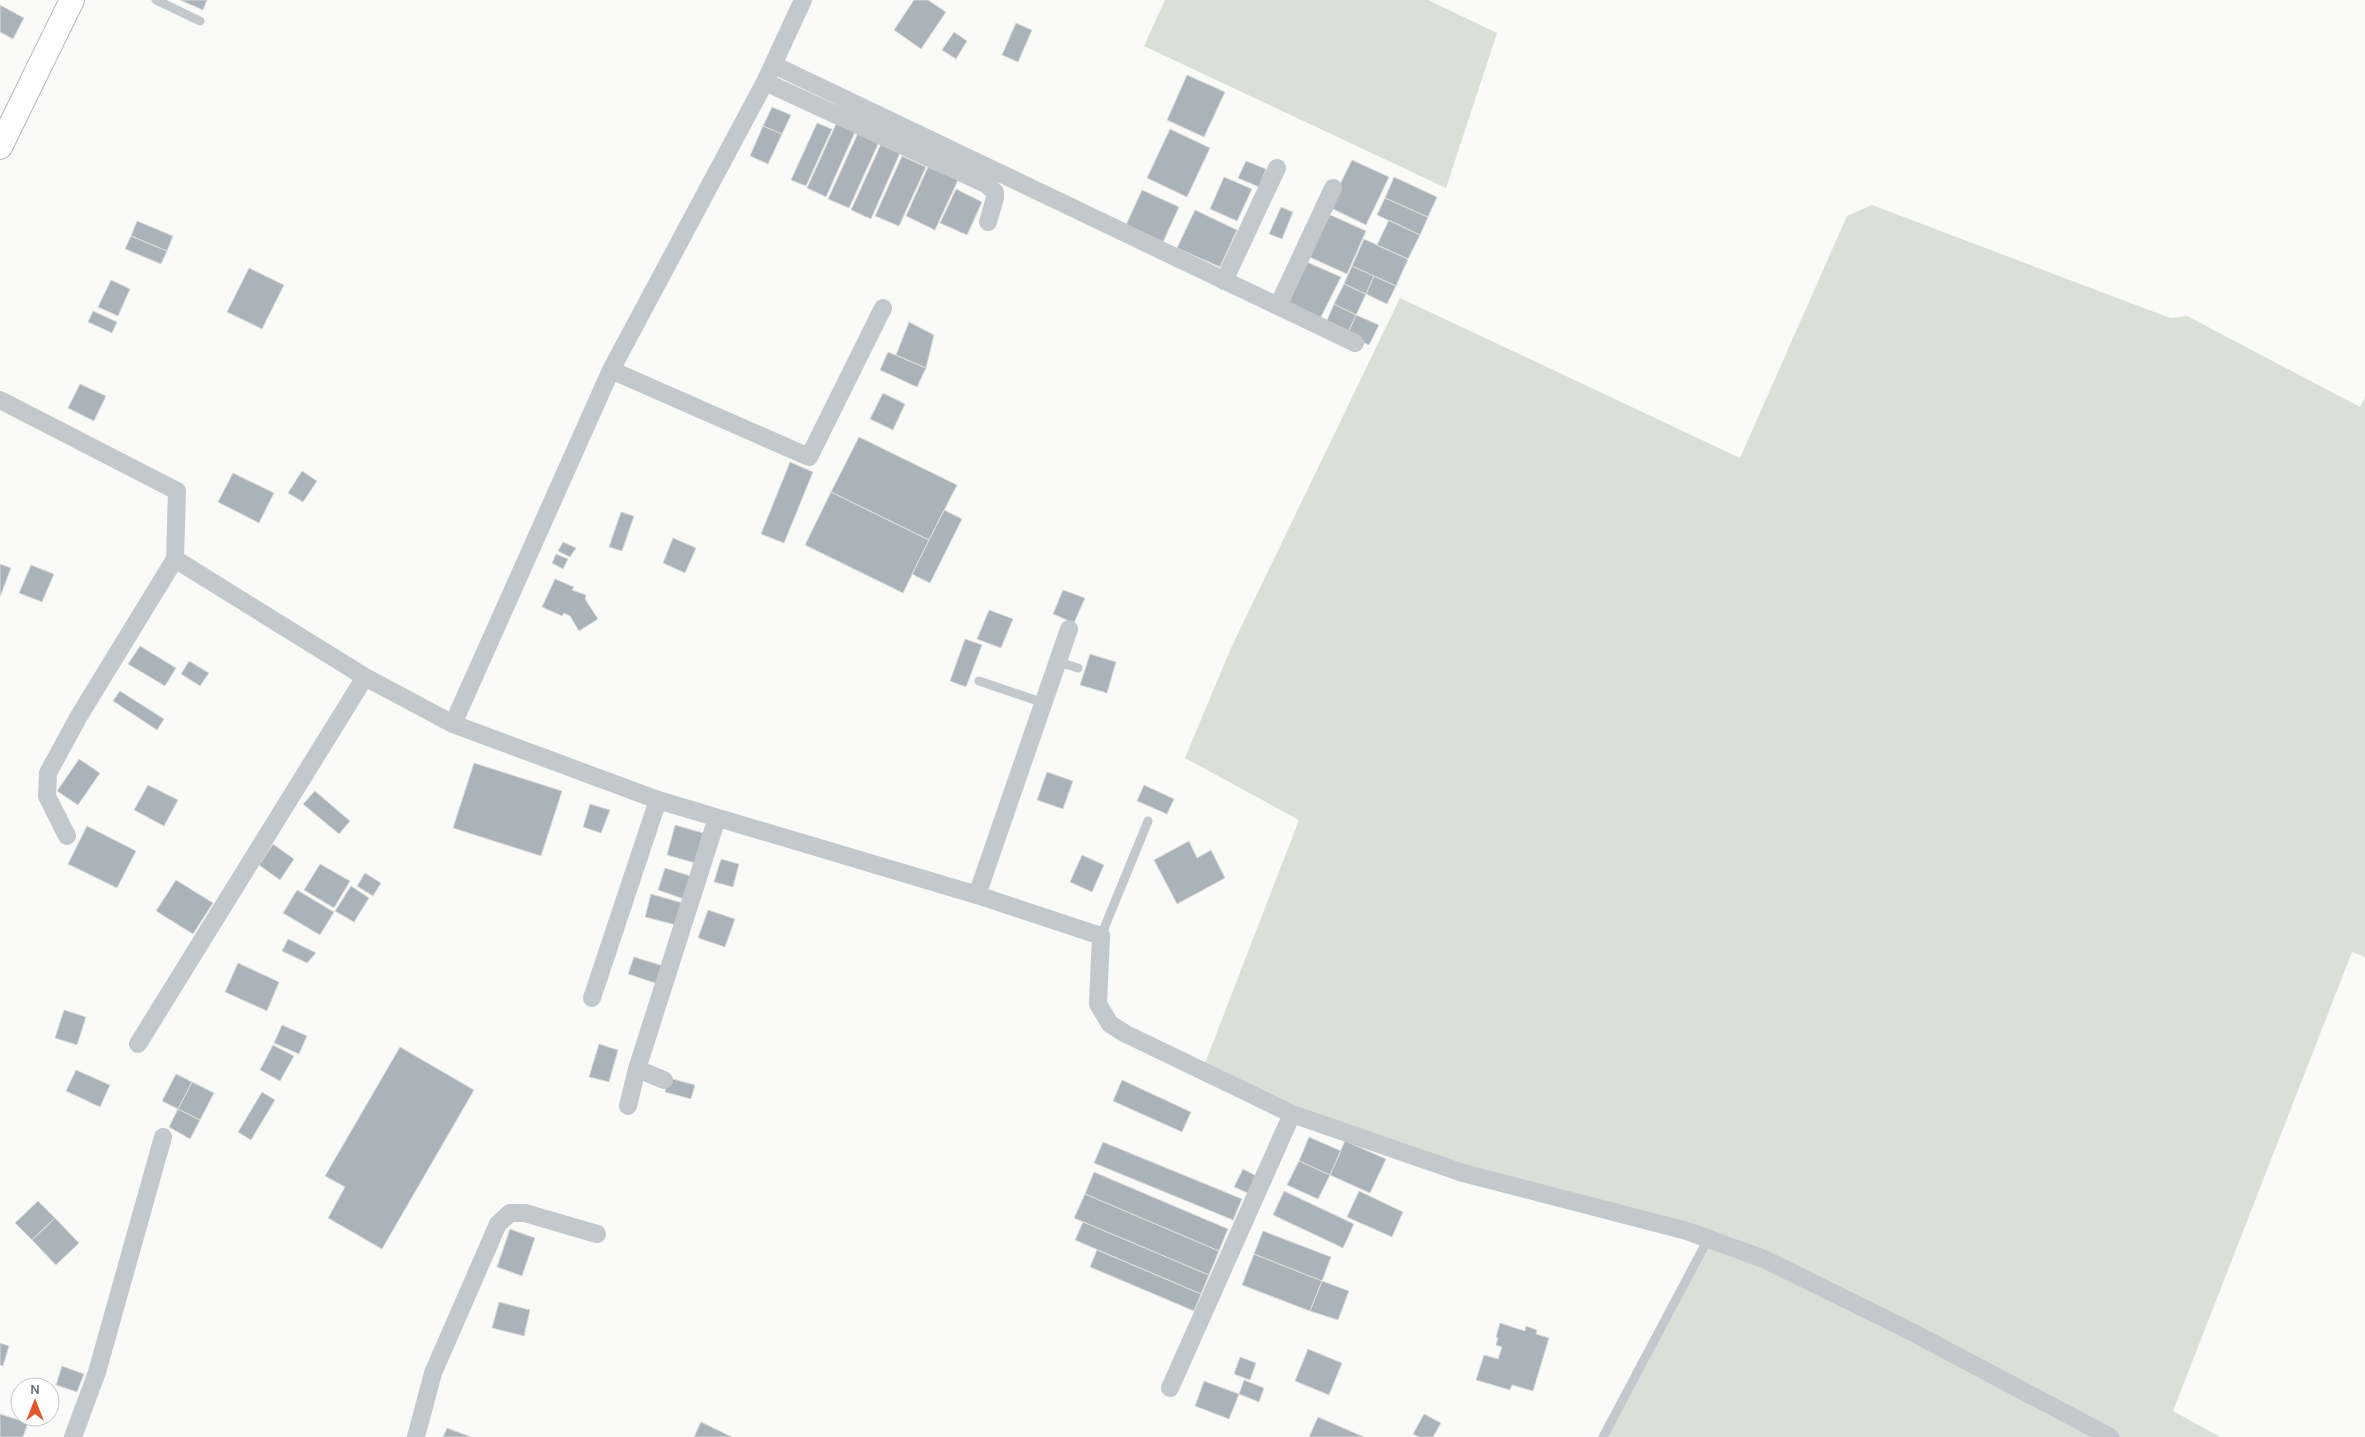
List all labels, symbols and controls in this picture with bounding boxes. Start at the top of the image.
north arrow [10,1377,60,1427]
text: N [30,1381,40,1398]

